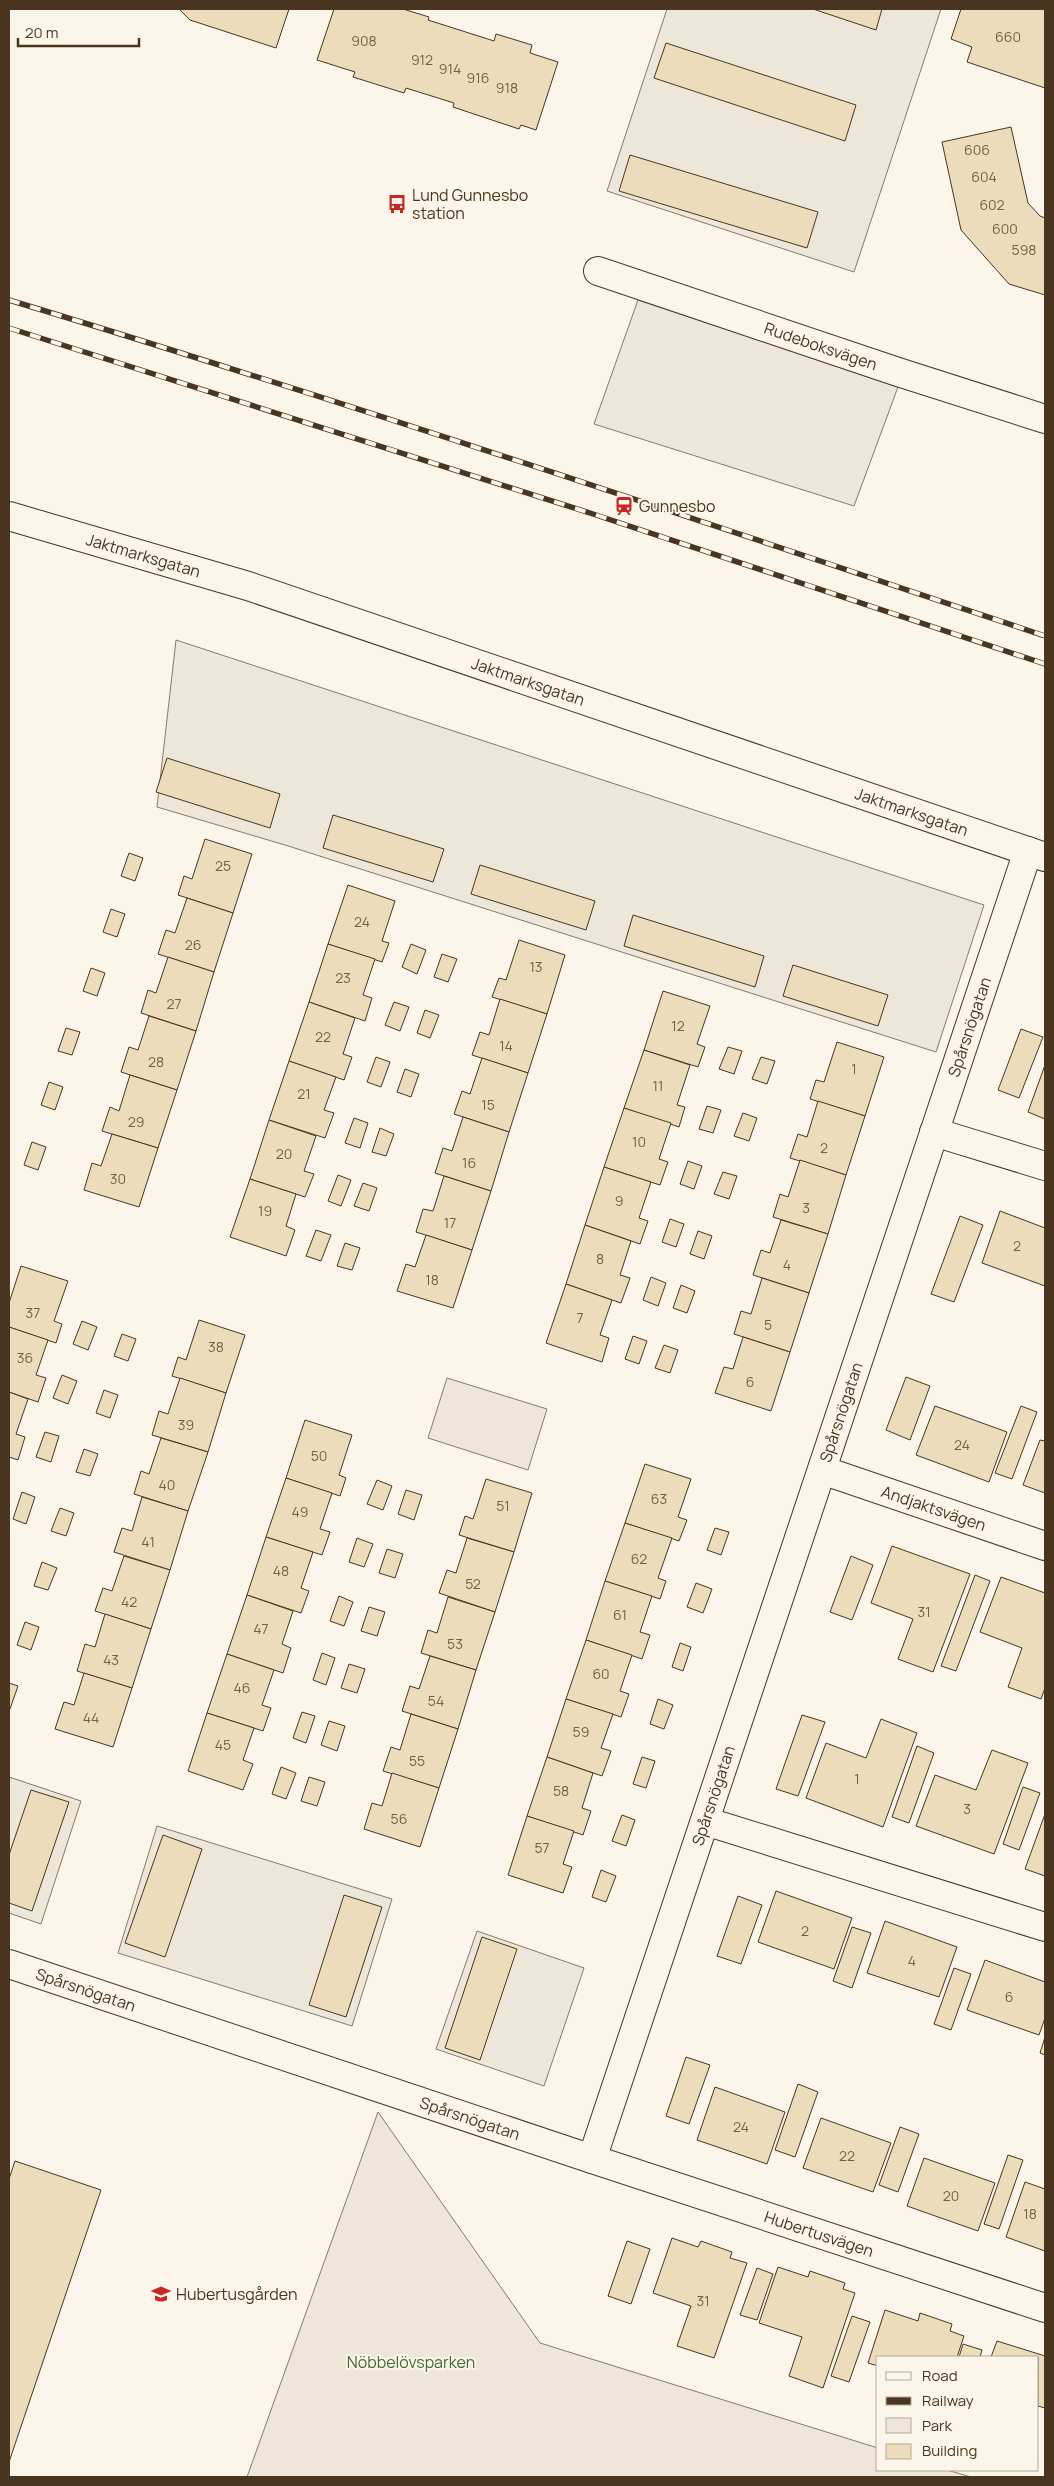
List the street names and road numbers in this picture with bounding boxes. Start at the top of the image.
street label: Rudeboksvägen [761,317,880,375]
street label: Jaktmarksgatan [83,528,203,583]
street label: Jaktmarksgatan [469,652,588,711]
street label: Jaktmarksgatan [852,782,971,841]
street label: Spårsnögatan [942,974,996,1080]
street label: Spårsnögatan [814,1359,868,1465]
street label: Andjaktsvägen [879,1480,989,1536]
street label: Spårsnögatan [686,1742,740,1848]
street label: Spårsnögatan [33,1963,139,2017]
street label: Spårsnögatan [417,2091,523,2145]
street label: Hubertusvägen [762,2205,877,2262]

